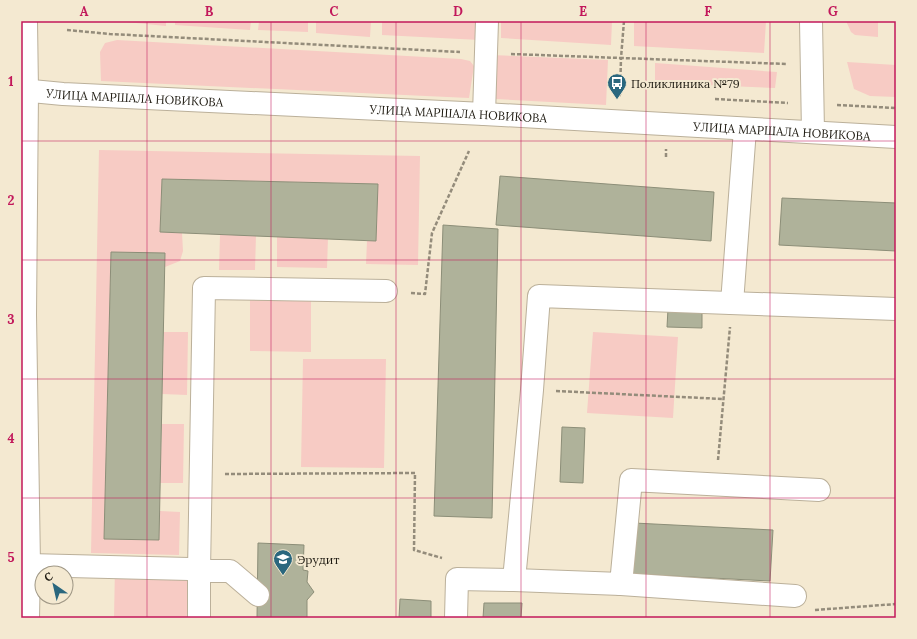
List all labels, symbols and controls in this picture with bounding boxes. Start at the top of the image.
text: A [80,3,89,20]
text: B [205,3,214,20]
text: C [330,3,339,20]
text: D [453,3,463,20]
text: E [579,3,587,20]
text: F [704,3,712,20]
text: G [828,3,838,20]
bus stop icon: Поликлиника №79 [606,72,628,100]
text: 1 [8,73,14,90]
place label: Поликлиника №79 [631,76,740,91]
street label: УЛИЦА МАРШАЛА НОВИКОВА [44,85,224,109]
street label: УЛИЦА МАРШАЛА НОВИКОВА [368,101,548,125]
street label: УЛИЦА МАРШАЛА НОВИКОВА [692,118,871,143]
text: 2 [8,192,15,209]
text: 3 [7,311,15,328]
text: 4 [7,430,15,447]
school or university icon: Эрудит [272,548,294,576]
text: 5 [7,549,15,566]
place label: Эрудит [297,552,339,567]
north arrow [34,565,74,605]
text: С [41,569,56,585]

